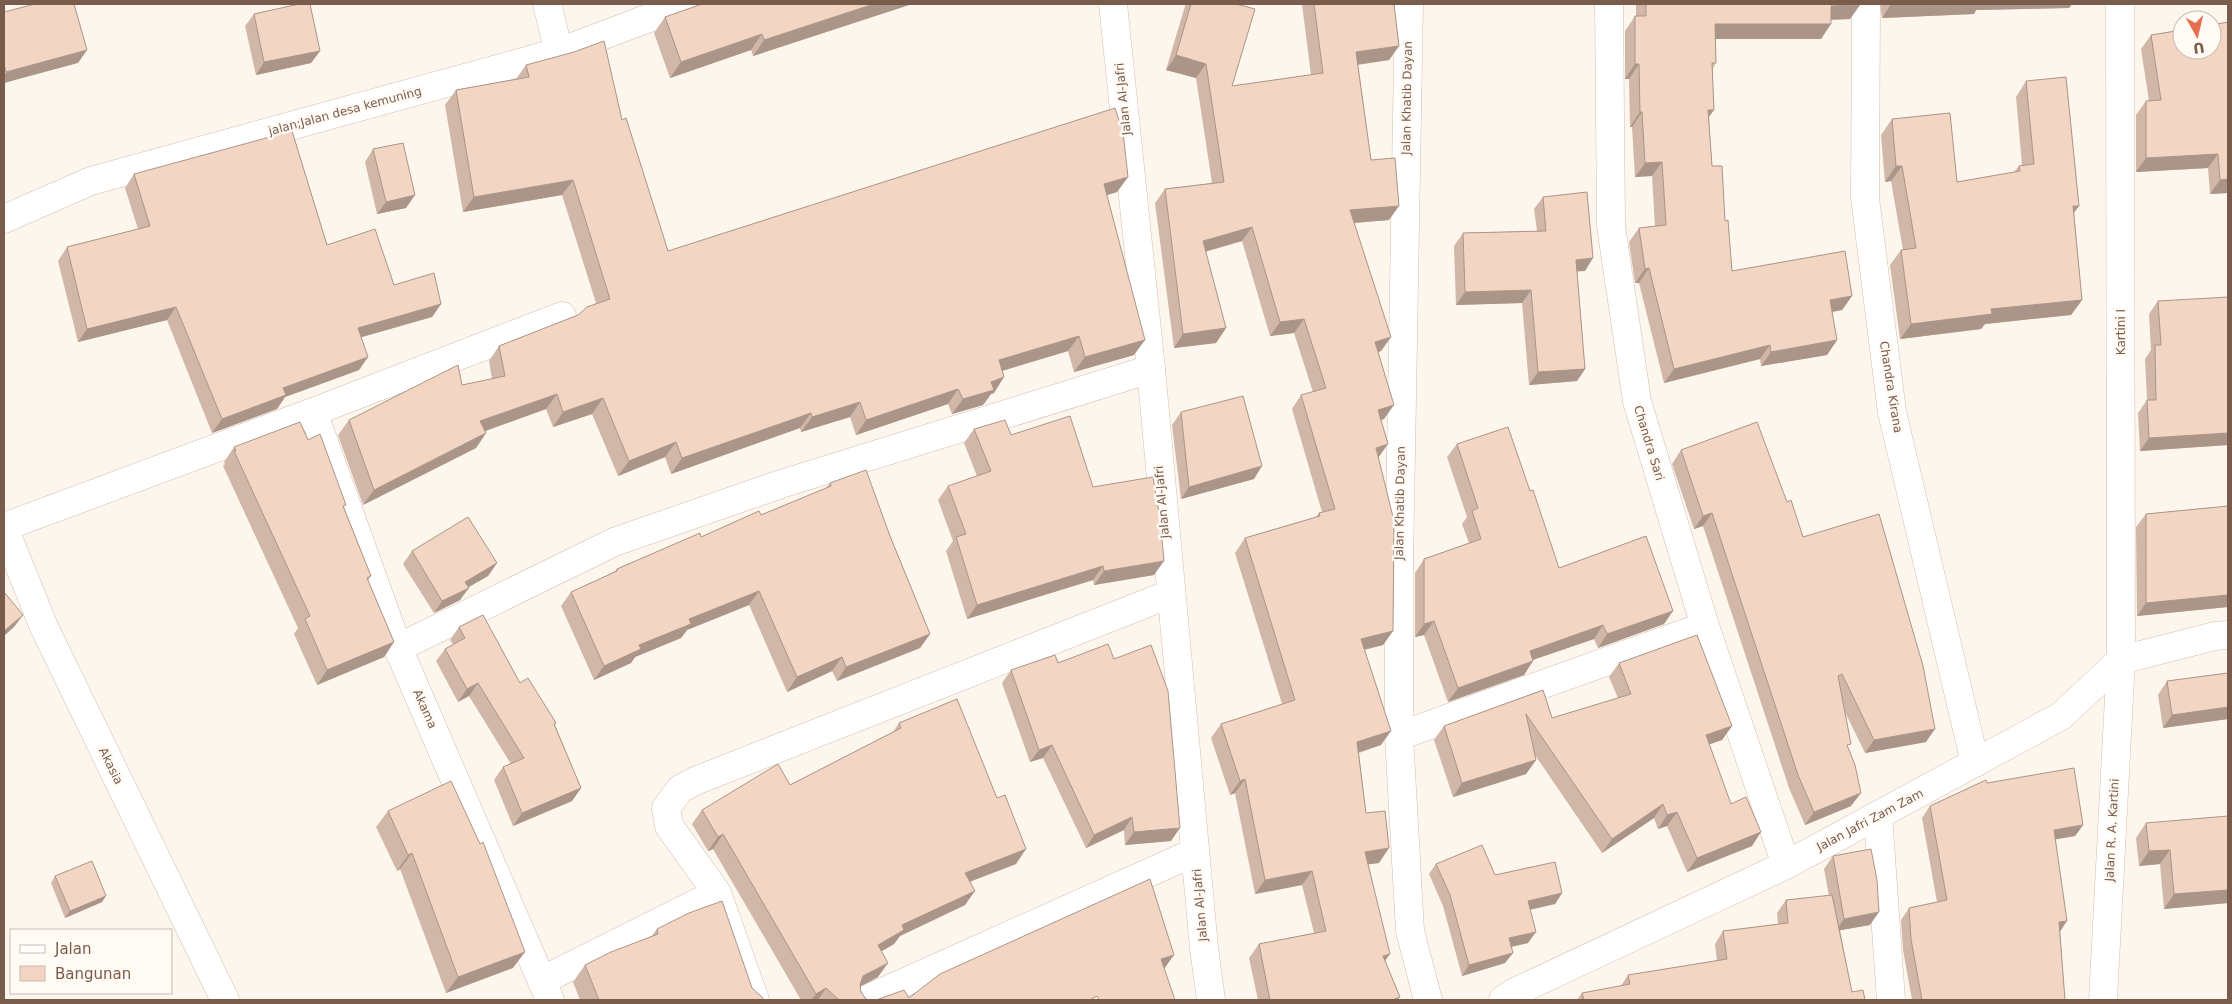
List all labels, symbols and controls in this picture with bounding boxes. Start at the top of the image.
north arrow [2172,10,2222,60]
text: U [2192,39,2206,57]
street label: Jalan Khatib Dayan [1399,41,1415,156]
street label: Jalan Al-Jafri [1112,62,1134,137]
street label: jalan;Jalan desa kemuning [266,84,423,138]
street label: Kartini I [2114,309,2128,355]
street label: Chandra Kirana [1877,340,1905,434]
street label: Chandra Sari [1631,404,1667,482]
street label: Jalan Khatib Dayan [1392,446,1408,561]
street label: Jalan Al-Jafri [1152,465,1172,540]
street label: Akama [410,687,440,731]
street label: Akasia [96,745,126,787]
street label: Jalan R. A. Kartini [2102,778,2122,883]
street label: Jalan Jafri Zam Zam [1813,786,1926,854]
street label: Jalan Al-Jafri [1190,868,1210,943]
legend [10,929,172,994]
text: Jalan [54,940,91,958]
text: Bangunan [55,965,131,983]

